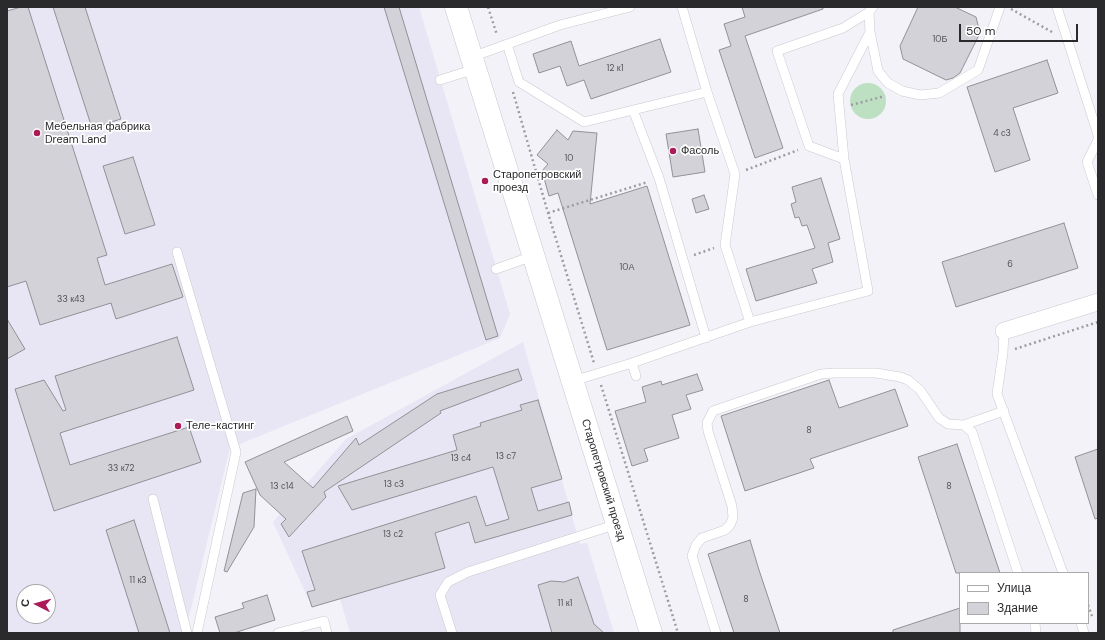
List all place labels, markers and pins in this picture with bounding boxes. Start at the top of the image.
place label: Мебельная фабрика Dream Land [45,120,150,146]
marker: Мебельная фабрика Dream Land [32,128,42,138]
place label: Фасоль [681,144,719,158]
marker: Фасоль [668,146,678,156]
place label: Старопетровский проезд [493,168,582,194]
marker: Старопетровский проезд [480,176,490,186]
place label: Теле-кастинг [186,419,254,433]
marker: Теле-кастинг [173,421,183,431]

